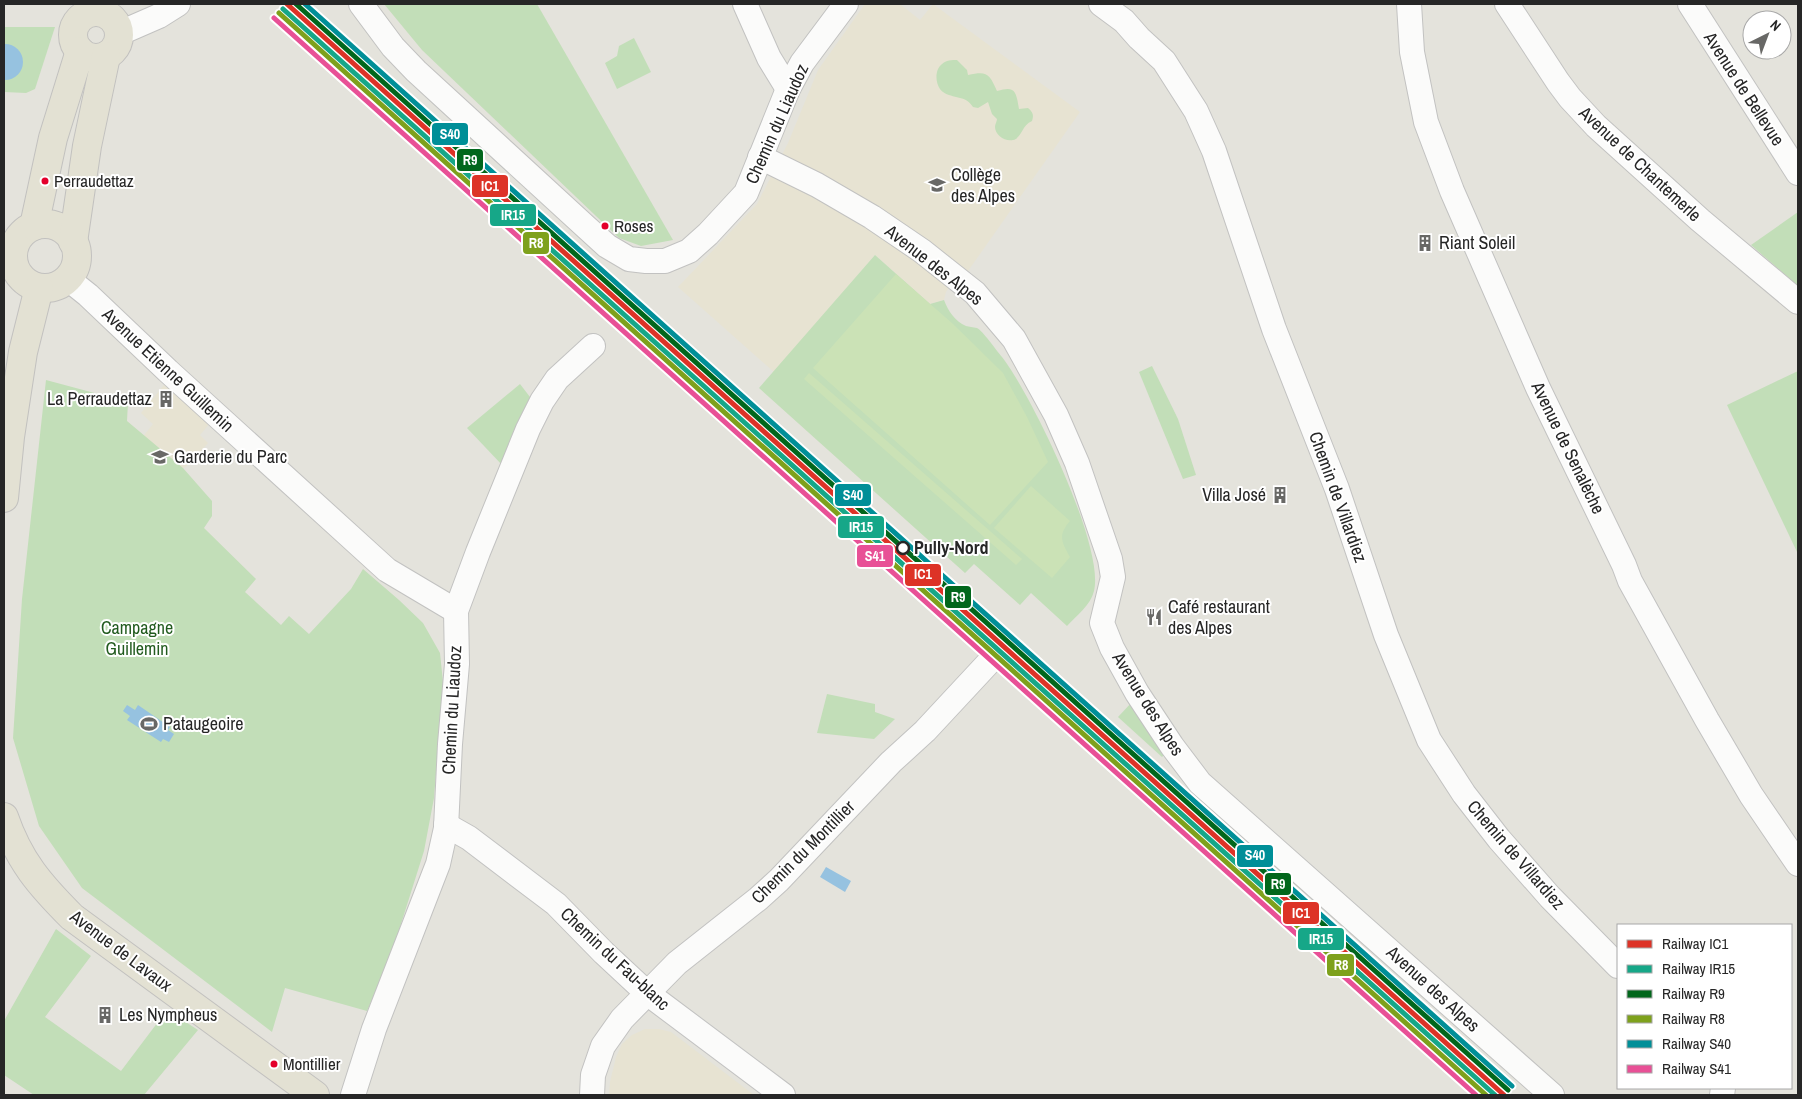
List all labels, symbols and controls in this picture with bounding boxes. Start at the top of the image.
north arrow [1742,10,1792,60]
text: N [1767,16,1785,35]
street label: Avenue de Bellevue [1698,26,1791,150]
street label: Chemin du Liaudoz [739,60,814,188]
street label: Avenue de Chantemerle [1573,100,1707,227]
line badge: S40 [431,122,469,146]
text: S40 [440,125,460,143]
line badge: R9 [456,148,484,172]
text: R9 [463,151,477,169]
place label: Collège des Alpes [951,162,1015,208]
place label: Perraudettaz [54,169,134,192]
line badge: IC1 [471,174,509,198]
school or university icon: Collège des Alpes [927,175,947,195]
marker: Perraudettaz [40,176,50,186]
text: IC1 [481,177,500,195]
line badge: IR15 [489,203,537,227]
text: IR15 [501,206,526,224]
place label: Roses [614,214,654,237]
street label: Avenue des Alpes [879,218,988,311]
marker: Roses [600,221,610,231]
place label: Riant Soleil [1439,230,1515,255]
line badge: R8 [522,231,550,255]
building icon: Riant Soleil [1415,233,1435,253]
text: R8 [529,234,543,252]
street label: Avenue Etienne Guillemin [96,301,240,437]
street label: Avenue de Senalèche [1525,377,1611,518]
place label: La Perraudettaz [47,386,152,411]
building icon: La Perraudettaz [156,389,176,409]
street label: Chemin de Villardiez [1303,428,1374,566]
place label: Garderie du Parc [174,444,287,469]
school or university icon: Garderie du Parc [150,447,170,467]
place label: Villa José [1202,482,1266,507]
line badge: S40 [834,483,872,507]
building icon: Villa José [1270,485,1290,505]
text: S40 [843,486,863,504]
line badge: IR15 [837,515,885,539]
text: IR15 [849,518,874,536]
place label: Pully-Nord [914,535,989,560]
marker: Pully-Nord [896,541,910,555]
line badge: S41 [856,544,894,568]
text: S41 [865,547,886,565]
line badge: IC1 [904,563,942,587]
text: IC1 [914,565,933,583]
line badge: R9 [944,585,972,609]
text: R9 [951,588,965,606]
place label: Café restaurant des Alpes [1168,594,1270,640]
restaurant icon: Café restaurant des Alpes [1144,607,1164,627]
park label: Campagne Guillemin [101,615,173,661]
street label: Chemin du Liaudoz [436,645,467,775]
street label: Avenue des Alpes [1106,646,1190,760]
place label: Pataugeoire [163,711,243,736]
sports icon: Pataugeoire [139,714,159,734]
street label: Chemin du Montillier [745,794,860,909]
street label: Chemin de Villardiez [1462,795,1571,915]
line badge: S40 [1236,844,1274,868]
text: S40 [1245,846,1265,864]
line badge: R9 [1264,872,1292,896]
text: R9 [1271,875,1285,893]
street label: Chemin du Fau-blanc [555,901,676,1016]
line badge: IC1 [1282,901,1320,925]
street label: Avenue de Lavaux [64,903,178,998]
text: IC1 [1292,904,1311,922]
legend [1617,924,1792,1089]
line badge: IR15 [1297,927,1345,951]
text: IR15 [1309,930,1334,948]
text: Railway IC1 [1662,933,1728,954]
street label: Avenue des Alpes [1380,939,1486,1037]
line badge: R8 [1326,953,1355,977]
text: R8 [1334,956,1348,974]
text: Railway IR15 [1662,958,1735,979]
text: Railway R9 [1662,983,1725,1004]
place label: Les Nympheus [119,1002,217,1027]
building icon: Les Nympheus [95,1005,115,1025]
text: Railway R8 [1662,1008,1725,1029]
text: Railway S40 [1662,1033,1731,1054]
place label: Montillier [283,1052,341,1075]
text: Railway S41 [1662,1058,1731,1079]
marker: Montillier [269,1059,279,1069]

